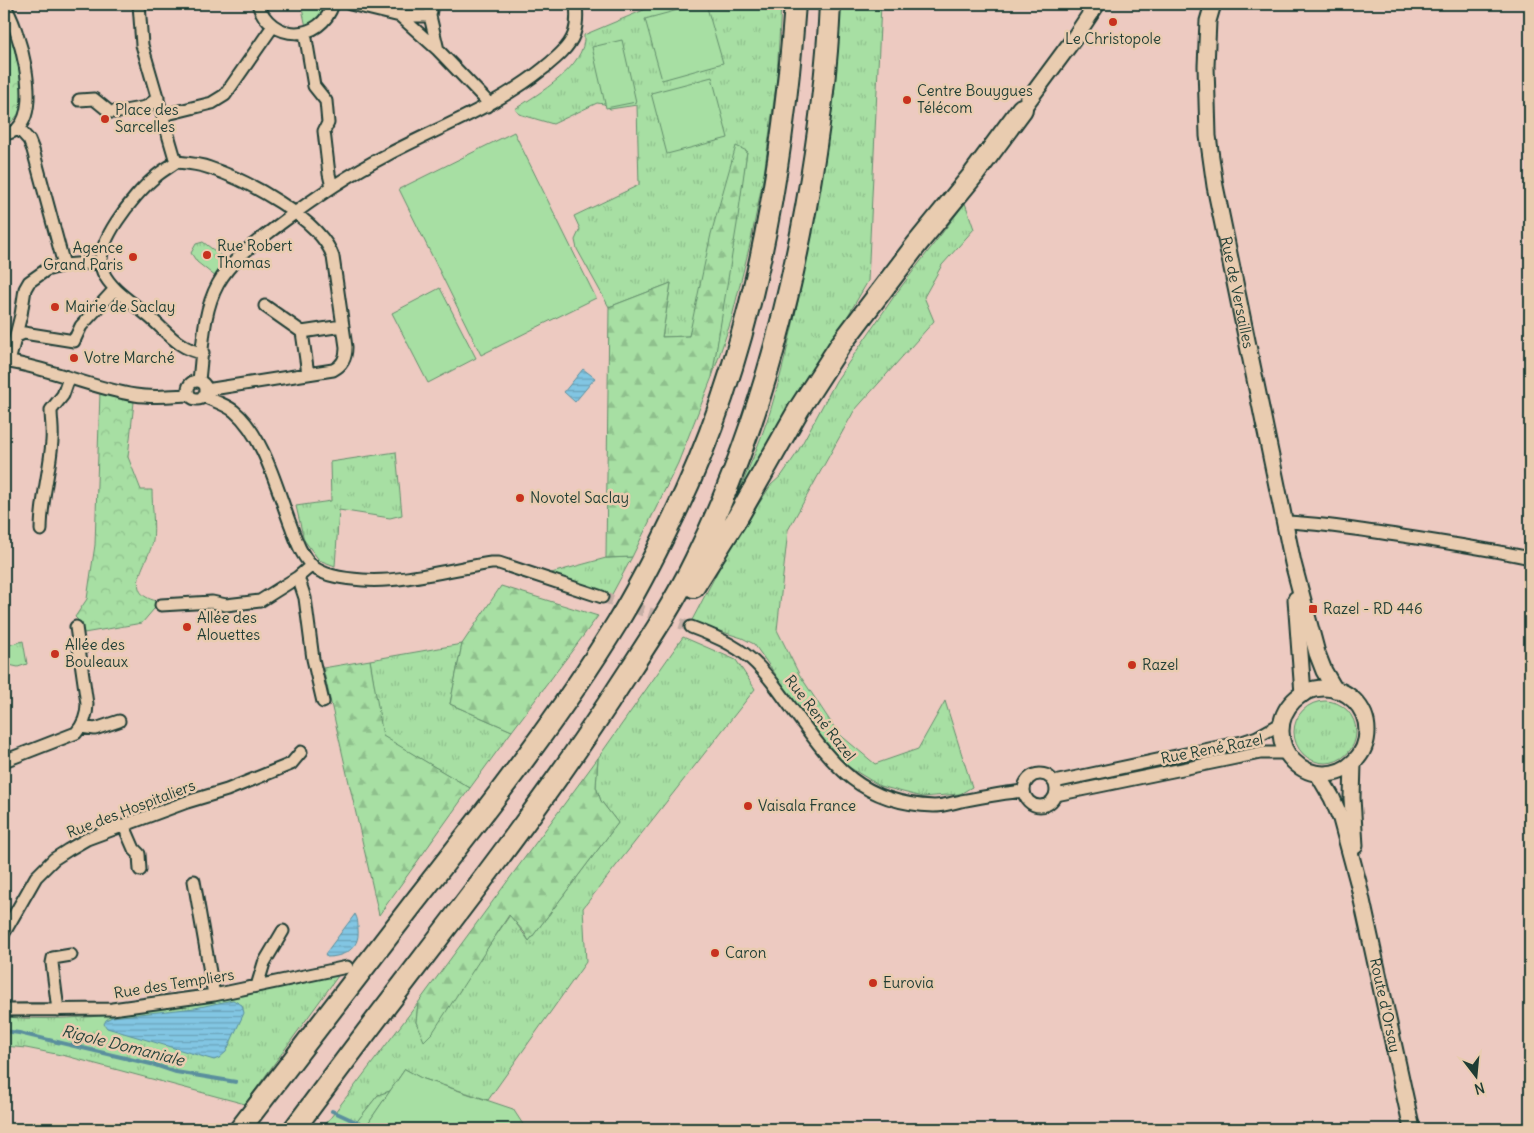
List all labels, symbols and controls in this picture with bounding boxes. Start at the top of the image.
marker: Le Christopole [1107,16,1119,28]
place label: Le Christopole [1065,29,1161,48]
place label: Centre Bouygues Télécom [917,81,1033,117]
marker: Centre Bouygues Télécom [901,94,913,106]
place label: Place des Sarcelles [115,100,179,136]
marker: Place des Sarcelles [99,113,111,125]
street label: Rue de Versailles [1217,235,1258,350]
place label: Rue Robert Thomas [217,236,292,272]
place label: Agence Grand Paris [43,238,123,274]
marker: Rue Robert Thomas [201,249,213,261]
marker: Agence Grand Paris [127,251,139,263]
place label: Mairie de Saclay [65,297,175,316]
marker: Mairie de Saclay [49,301,61,313]
place label: Votre Marché [84,348,174,367]
marker: Votre Marché [68,352,80,364]
place label: Novotel Saclay [530,488,629,507]
marker: Novotel Saclay [514,492,526,504]
place label: Razel - RD 446 [1323,599,1423,618]
marker: Razel - RD 446 [1307,603,1319,615]
place label: Allée des Alouettes [197,608,260,644]
marker: Allée des Alouettes [181,621,193,633]
place label: Allée des Bouleaux [65,635,129,671]
marker: Allée des Bouleaux [49,648,61,660]
place label: Razel [1142,655,1178,674]
marker: Razel [1126,659,1138,671]
street label: Rue René Razel [781,671,860,764]
street label: Rue René Razel [1159,729,1265,768]
street label: Rue des Hospitaliers [64,775,198,842]
place label: Vaisala France [758,796,856,815]
marker: Vaisala France [742,800,754,812]
place label: Caron [725,943,767,962]
marker: Caron [709,947,721,959]
street label: Route d'Orsay [1366,956,1405,1054]
street label: Rue des Templiers [113,965,236,1002]
place label: Eurovia [883,973,934,992]
marker: Eurovia [867,977,879,989]
water label: Rigole Domaniale [60,1020,188,1070]
north arrow [1452,1050,1502,1100]
text: N [1472,1079,1487,1098]

